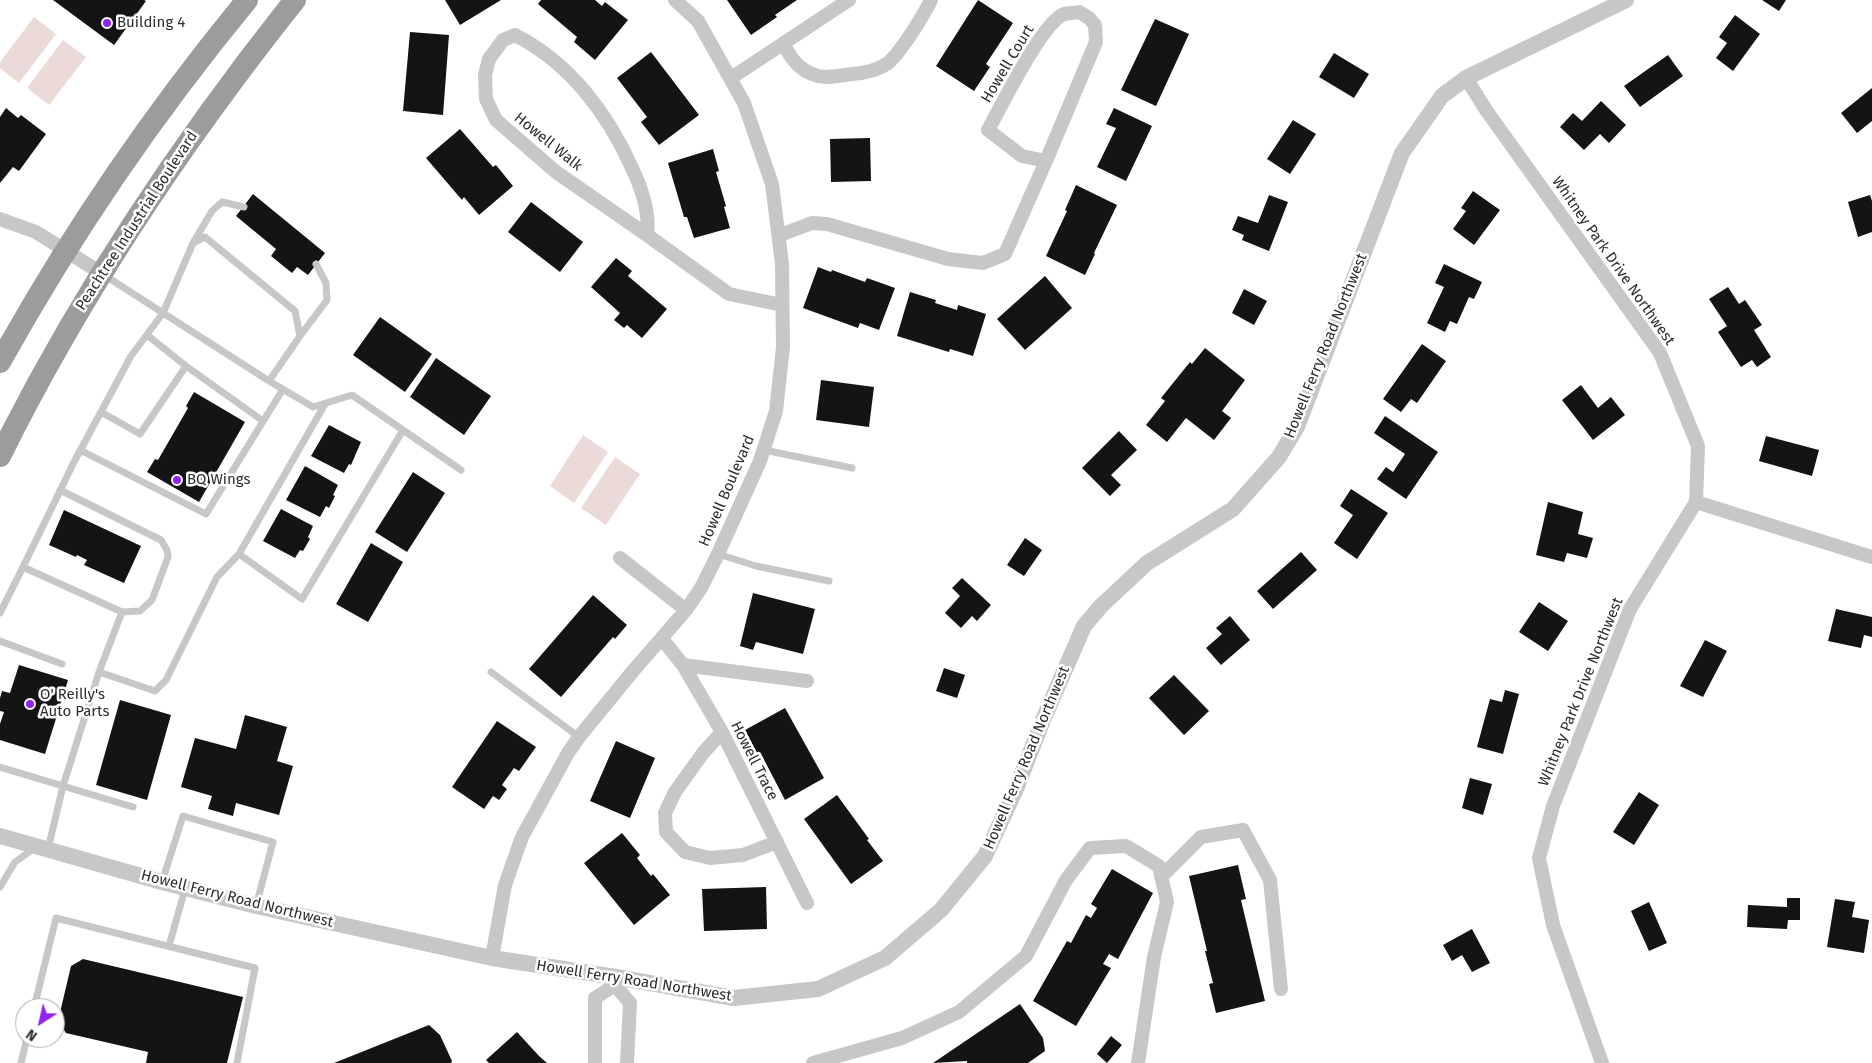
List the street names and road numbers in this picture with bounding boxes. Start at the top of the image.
street label: Howell Court [978,22,1038,106]
street label: Howell Walk [510,109,586,175]
street label: Peachtree Industrial Boulevard [72,128,202,314]
street label: Whitney Park Drive Northwest [1548,173,1678,349]
street label: Howell Ferry Road Northwest [1281,251,1371,441]
street label: Howell Boulevard [695,433,759,549]
street label: Whitney Park Drive Northwest [1535,595,1627,789]
street label: Howell Ferry Road Northwest [980,664,1074,852]
street label: Howell Trace [726,718,782,804]
street label: Howell Ferry Road Northwest [139,866,335,932]
street label: Howell Ferry Road Northwest [535,957,733,1005]

